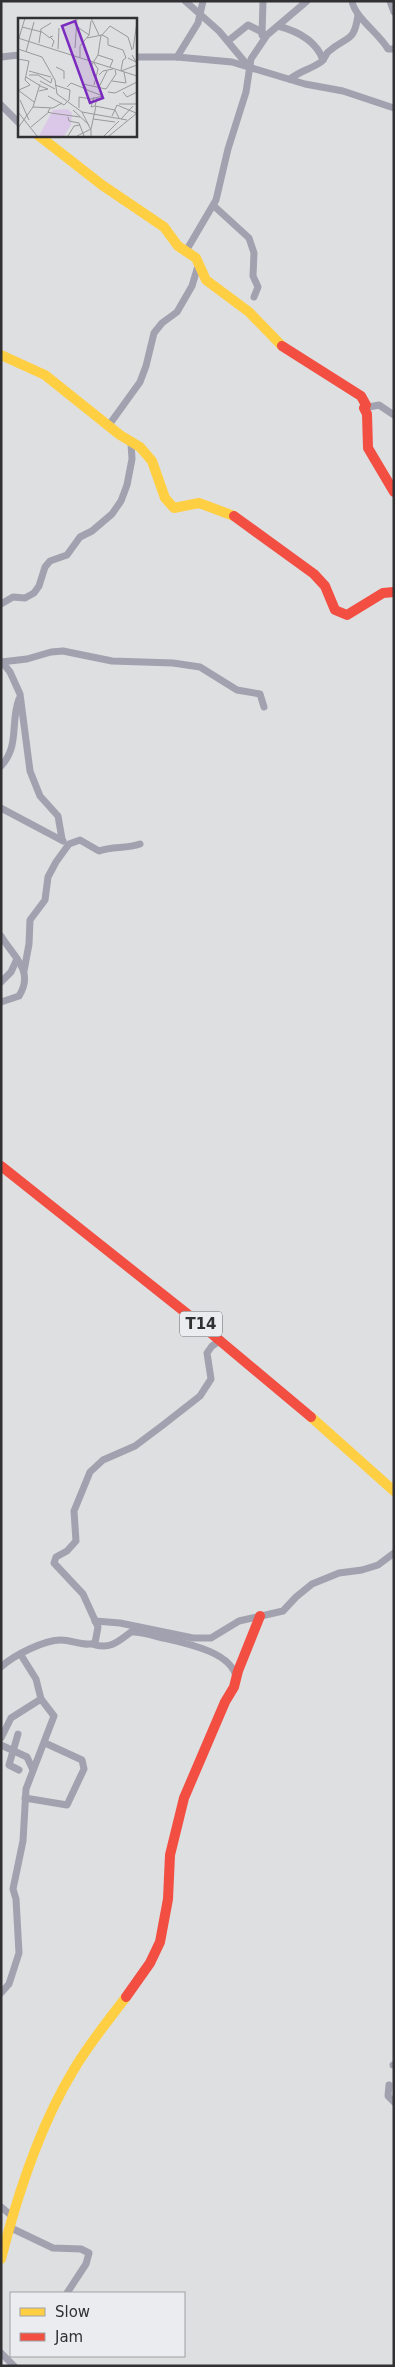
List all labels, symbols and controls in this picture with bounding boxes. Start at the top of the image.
inset map [18,18,136,136]
road number: T14 [180,1312,222,1336]
legend [10,2292,185,2357]
text: Slow [55,2303,90,2321]
text: Jam [54,2328,83,2346]

